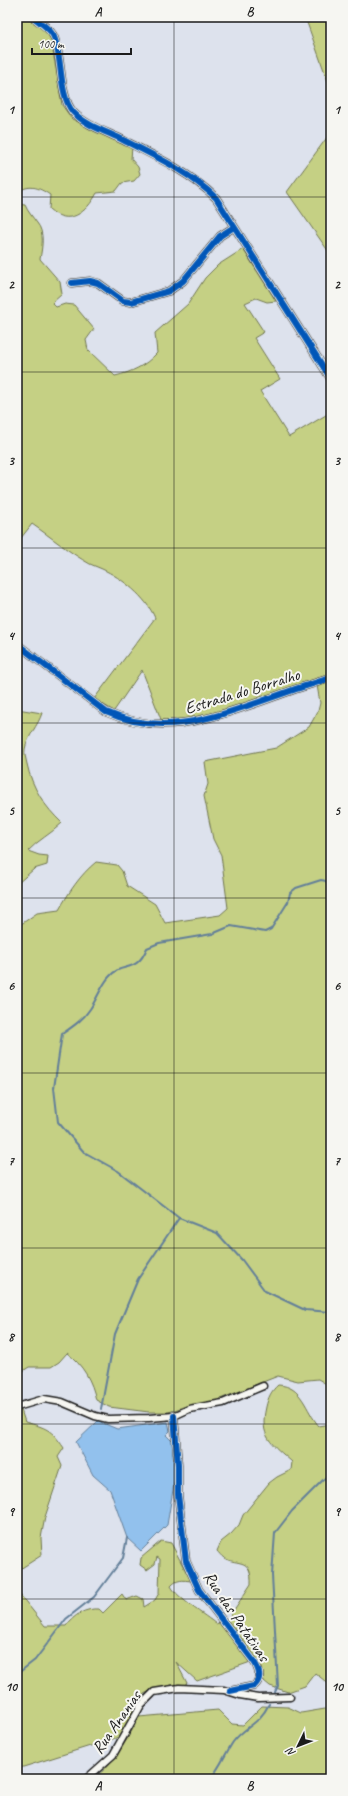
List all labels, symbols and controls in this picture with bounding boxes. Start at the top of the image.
text: A [95,4,103,20]
text: B [247,4,255,20]
scale bar [32,30,131,56]
text: 100 m [38,36,65,52]
text: 1 [8,102,16,118]
text: 1 [334,102,342,118]
text: 2 [8,277,15,293]
text: 2 [334,277,341,293]
text: 3 [8,453,15,469]
text: 3 [334,453,341,469]
text: 4 [8,628,16,644]
text: 4 [334,628,342,644]
street label: Estrada do Borralho [182,664,303,719]
text: 5 [8,803,15,819]
text: 5 [334,803,341,819]
text: 6 [8,978,15,994]
text: 6 [334,978,341,994]
text: 7 [8,1153,15,1169]
text: 7 [334,1153,341,1169]
text: 8 [8,1329,16,1345]
text: 8 [334,1329,342,1345]
text: 9 [8,1504,15,1520]
text: 9 [334,1504,341,1520]
street label: Rua das Patativas [199,1567,276,1667]
text: 10 [5,1679,18,1695]
text: 10 [331,1679,344,1695]
street label: Rua Ananias [87,1685,147,1758]
north arrow [278,1726,318,1766]
text: N [282,1744,298,1760]
text: A [95,1778,103,1794]
text: B [247,1778,255,1794]

